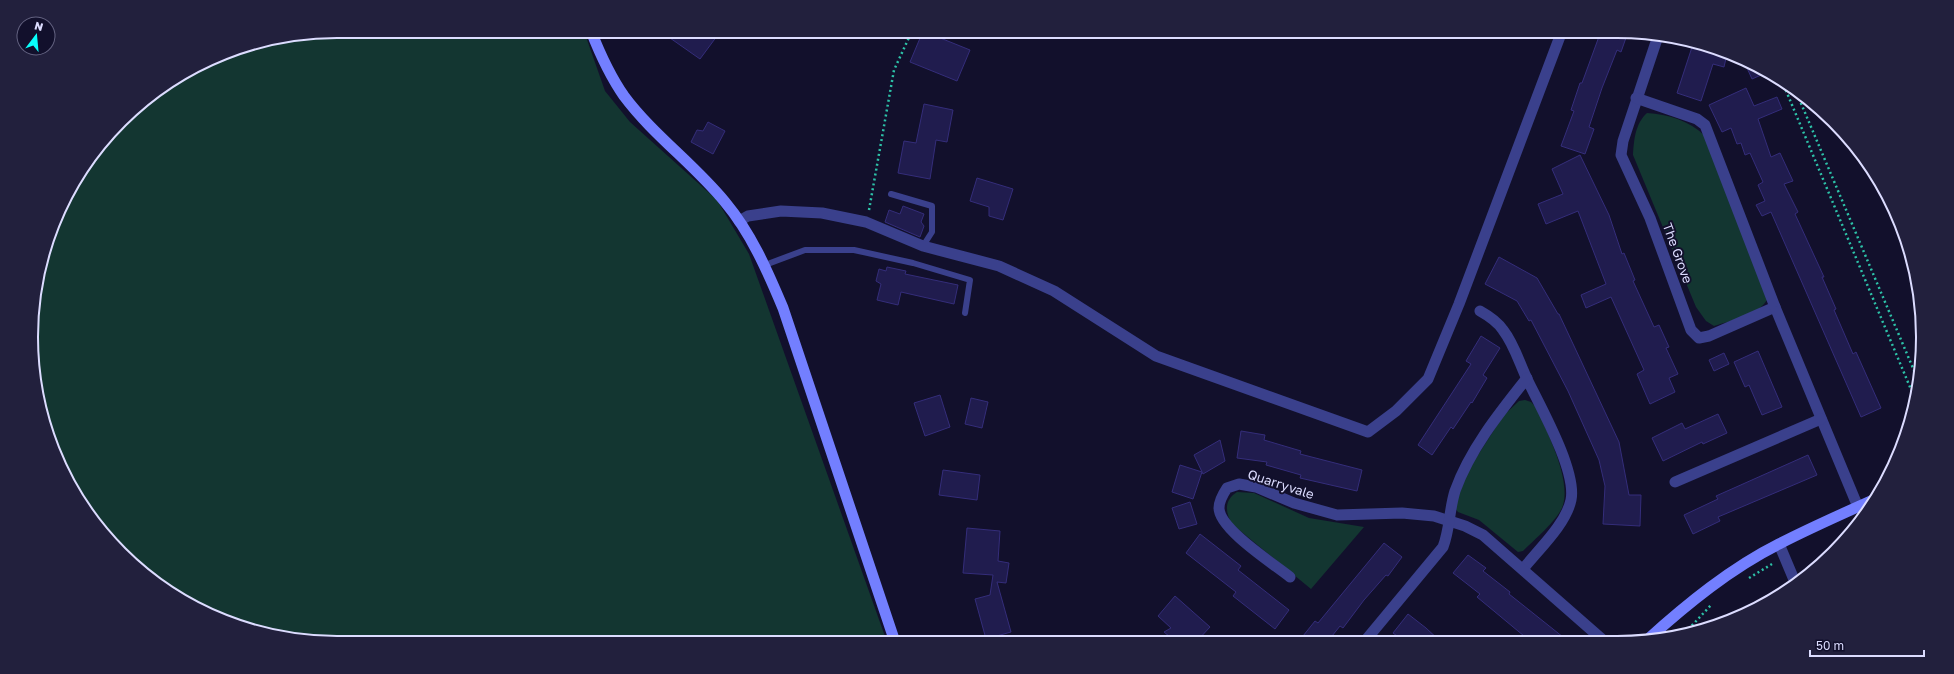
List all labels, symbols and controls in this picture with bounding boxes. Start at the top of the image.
north arrow [16,16,56,56]
text: N [33,19,45,33]
street label: The Grove [1660,221,1696,285]
street label: Quarryvale [1246,466,1316,502]
scale bar [1810,632,1924,658]
text: 50 m [1816,638,1844,653]

